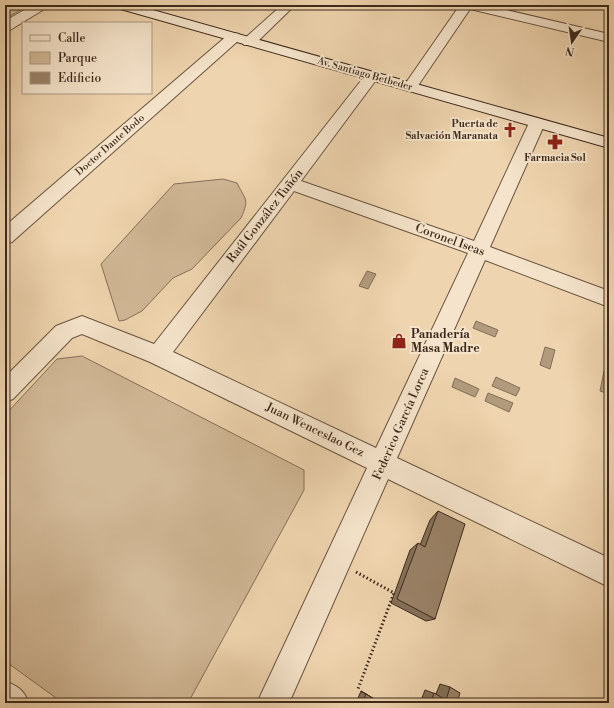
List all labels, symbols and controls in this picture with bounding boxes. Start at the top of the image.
legend [22,22,152,94]
north arrow [552,22,592,62]
text: Calle [58,31,85,46]
text: N [564,43,576,59]
text: Parque [58,51,97,66]
street label: Av. Santiago Betbeder [315,54,415,94]
text: Edificio [58,71,101,86]
street label: Doctor Dante Bodo [73,112,147,178]
place label: Puerta de Salvación Maranata [405,118,499,142]
church icon: Puerta de Salvación Maranata [501,121,519,139]
pharmacy icon: Farmacia Sol [546,133,564,151]
place label: Farmacia Sol [524,152,587,164]
street label: Raúl González Tuñón [224,166,306,266]
street label: Coronel Iseas [413,220,487,260]
place label: Panadería Masa Madre [411,327,480,356]
shop icon: Panadería Masa Madre [390,332,408,350]
street label: Federico García Lorca [370,365,433,482]
street label: Juan Wenceslao Gez [262,399,367,460]

